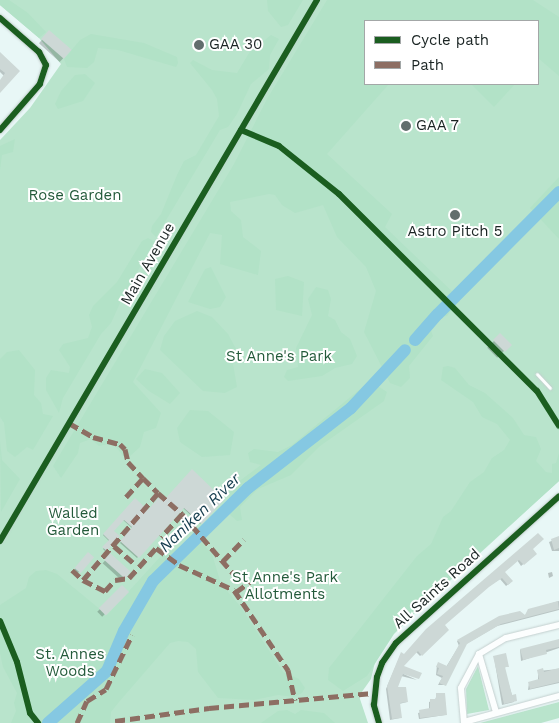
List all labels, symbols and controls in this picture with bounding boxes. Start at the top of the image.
legend [364,20,539,85]
text: Cycle path [411,31,489,49]
place label: GAA 30 [209,36,263,54]
marker: GAA 30 [193,39,205,51]
text: Path [411,56,444,74]
place label: GAA 7 [416,117,460,135]
marker: GAA 7 [400,120,412,132]
park label: Rose Garden [29,187,121,205]
marker: Astro Pitch 5 [449,209,461,221]
street label: Main Avenue [117,219,179,309]
place label: Astro Pitch 5 [408,223,502,241]
park label: St Anne's Park [226,348,332,366]
water label: Naniken River [155,470,245,556]
park label: Walled Garden [47,504,99,539]
street label: All Saints Road [390,545,484,633]
park label: St Anne's Park Allotments [232,568,338,603]
park label: St. Annes Woods [35,645,105,680]

